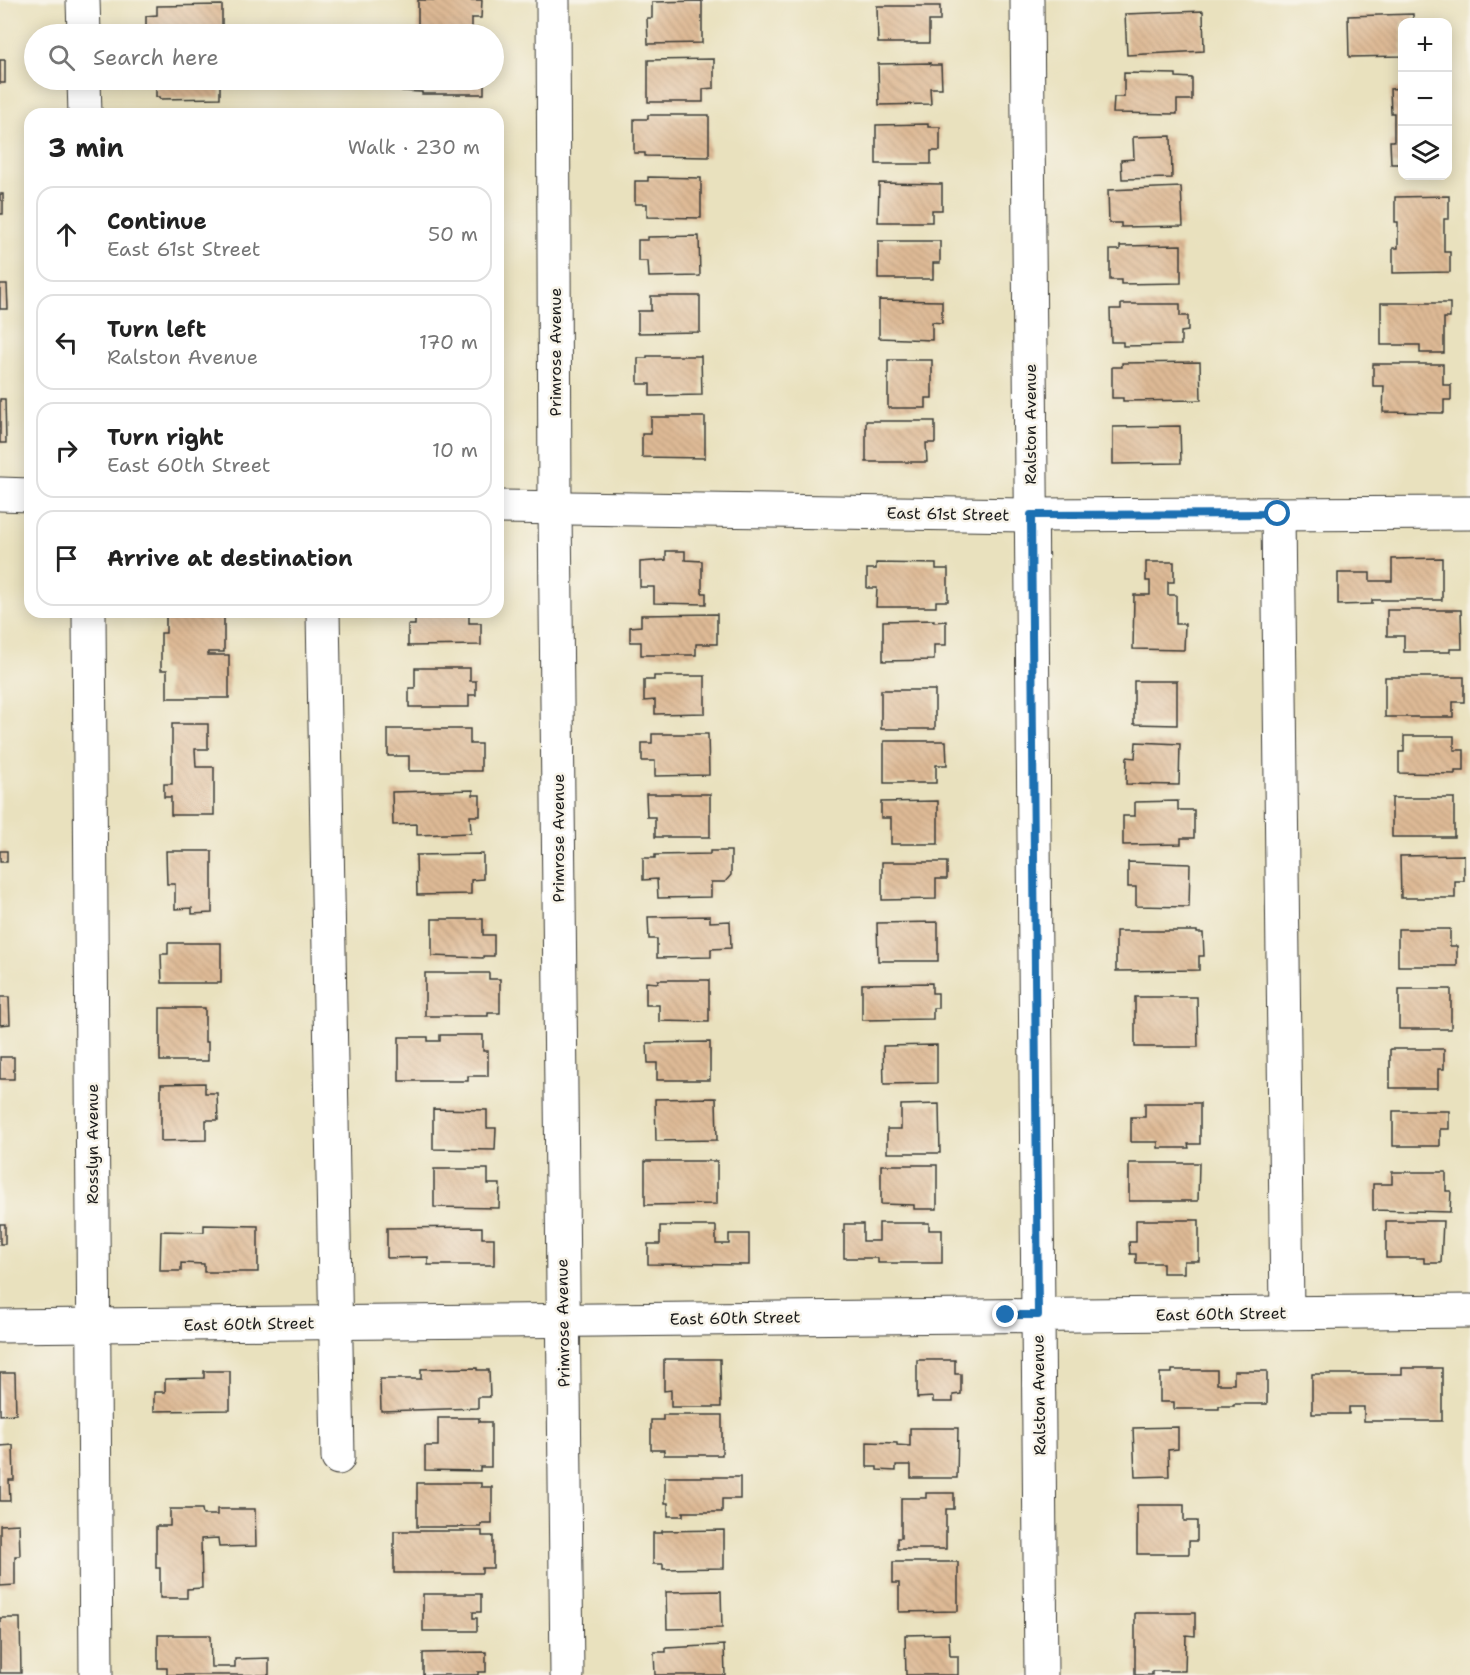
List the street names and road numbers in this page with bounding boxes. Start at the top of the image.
street label: Primrose Avenue [545,288,566,416]
street label: Ralston Avenue [1020,364,1041,484]
street label: East 61st Street [886,502,1010,526]
street label: Primrose Avenue [548,774,569,902]
street label: Rosslyn Avenue [82,1084,103,1204]
street label: Primrose Avenue [551,1258,575,1388]
street label: East 60th Street [1155,1302,1287,1326]
street label: East 60th Street [669,1306,801,1330]
street label: East 60th Street [183,1312,315,1336]
street label: Ralston Avenue [1027,1334,1051,1456]

